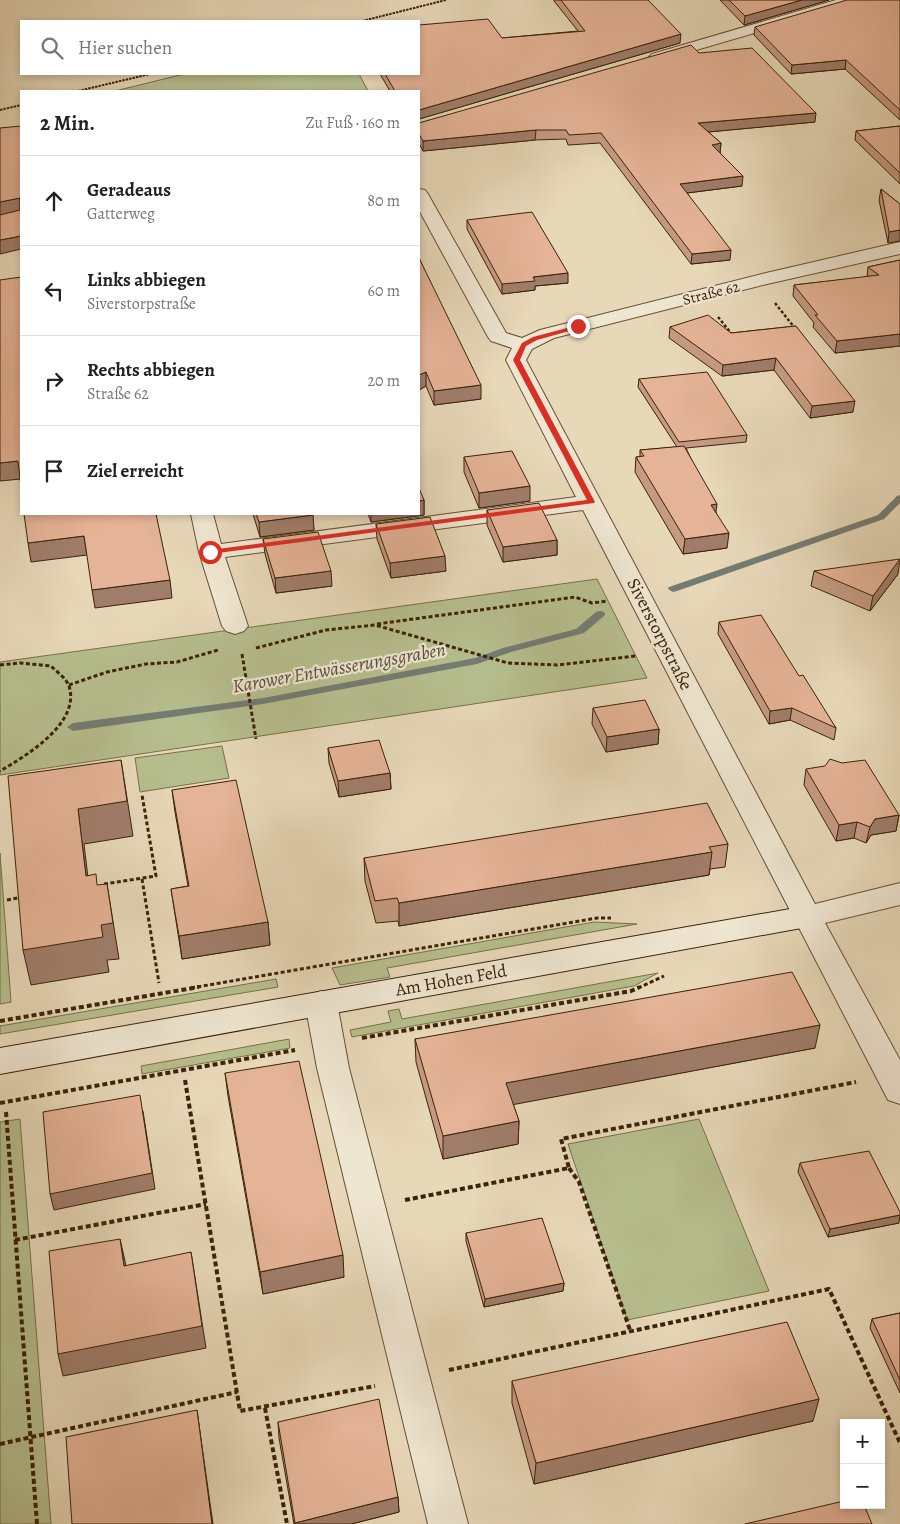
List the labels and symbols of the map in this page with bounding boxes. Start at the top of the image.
street label: Straße 62 [680,276,742,310]
route end [567,315,590,338]
route start [199,541,222,564]
street label: Siverstorpstraße [621,574,699,694]
water label: Karower Entwässerungsgraben [230,636,448,700]
street label: Am Hohen Feld [393,958,509,1002]

